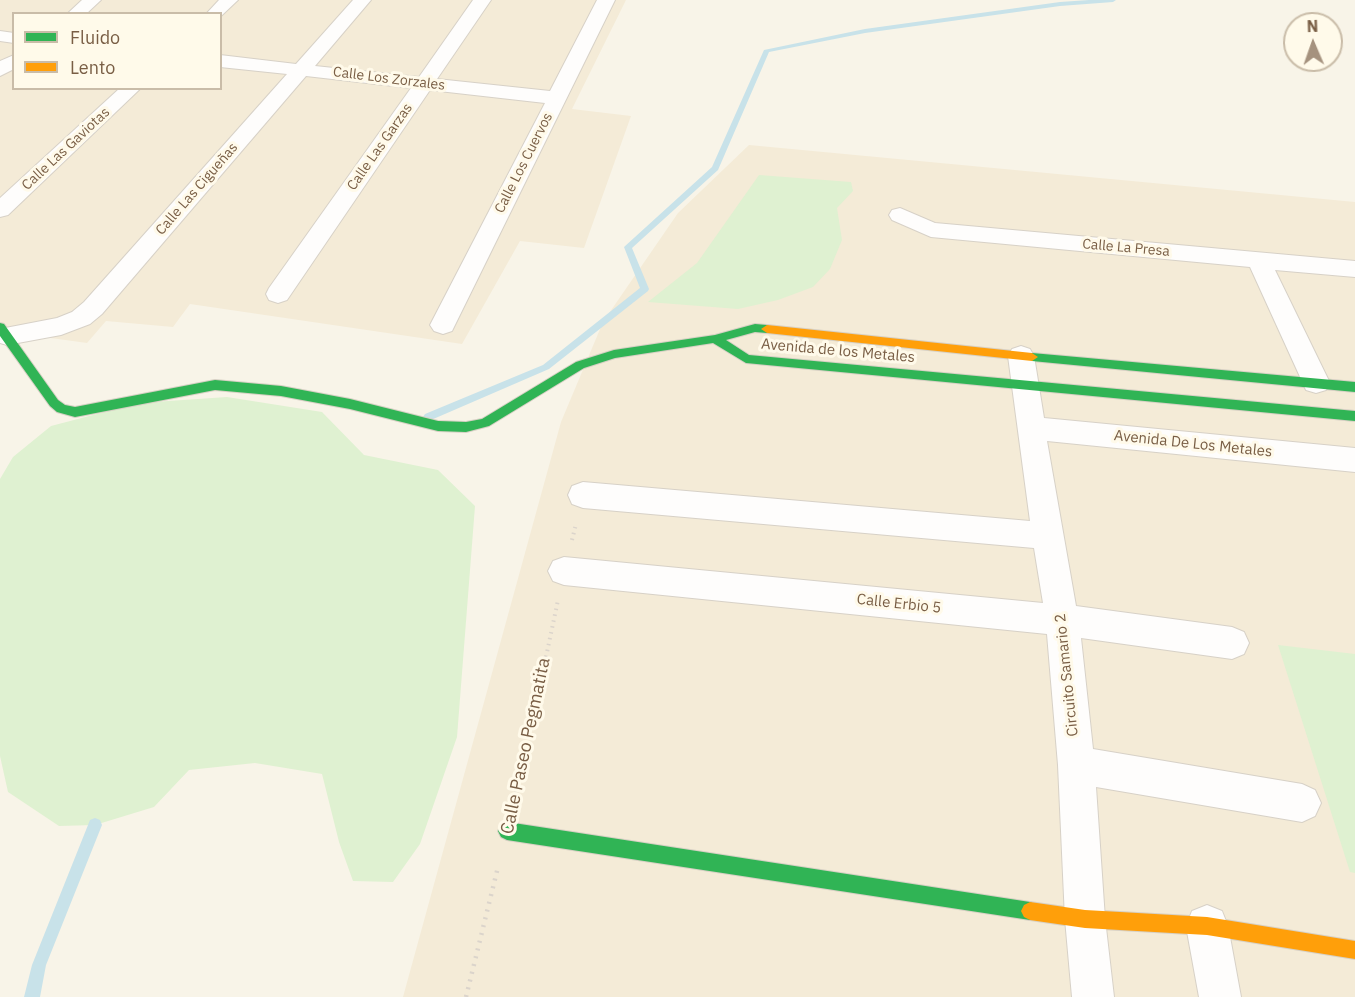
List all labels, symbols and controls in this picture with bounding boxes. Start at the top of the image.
legend [12,12,222,90]
north arrow [1283,12,1343,72]
text: N [1306,16,1319,36]
text: Fluido [70,26,120,49]
text: Lento [70,56,115,79]
street label: Calle Los Zorzales [332,64,446,94]
street label: Calle Las Garzas [344,100,416,194]
street label: Calle Las Gaviotas [19,104,113,194]
street label: Calle Los Cuervos [491,110,557,216]
street label: Calle Las Cigueñas [152,139,242,239]
street label: Calle La Presa [1081,236,1171,260]
street label: Avenida de los Metales [760,335,916,367]
street label: Avenida De Los Metales [1113,427,1273,461]
street label: Calle Erbio 5 [856,591,942,617]
street label: Circuito Samario 2 [1052,613,1082,737]
street label: Calle Paseo Pegmatita [497,656,555,836]

